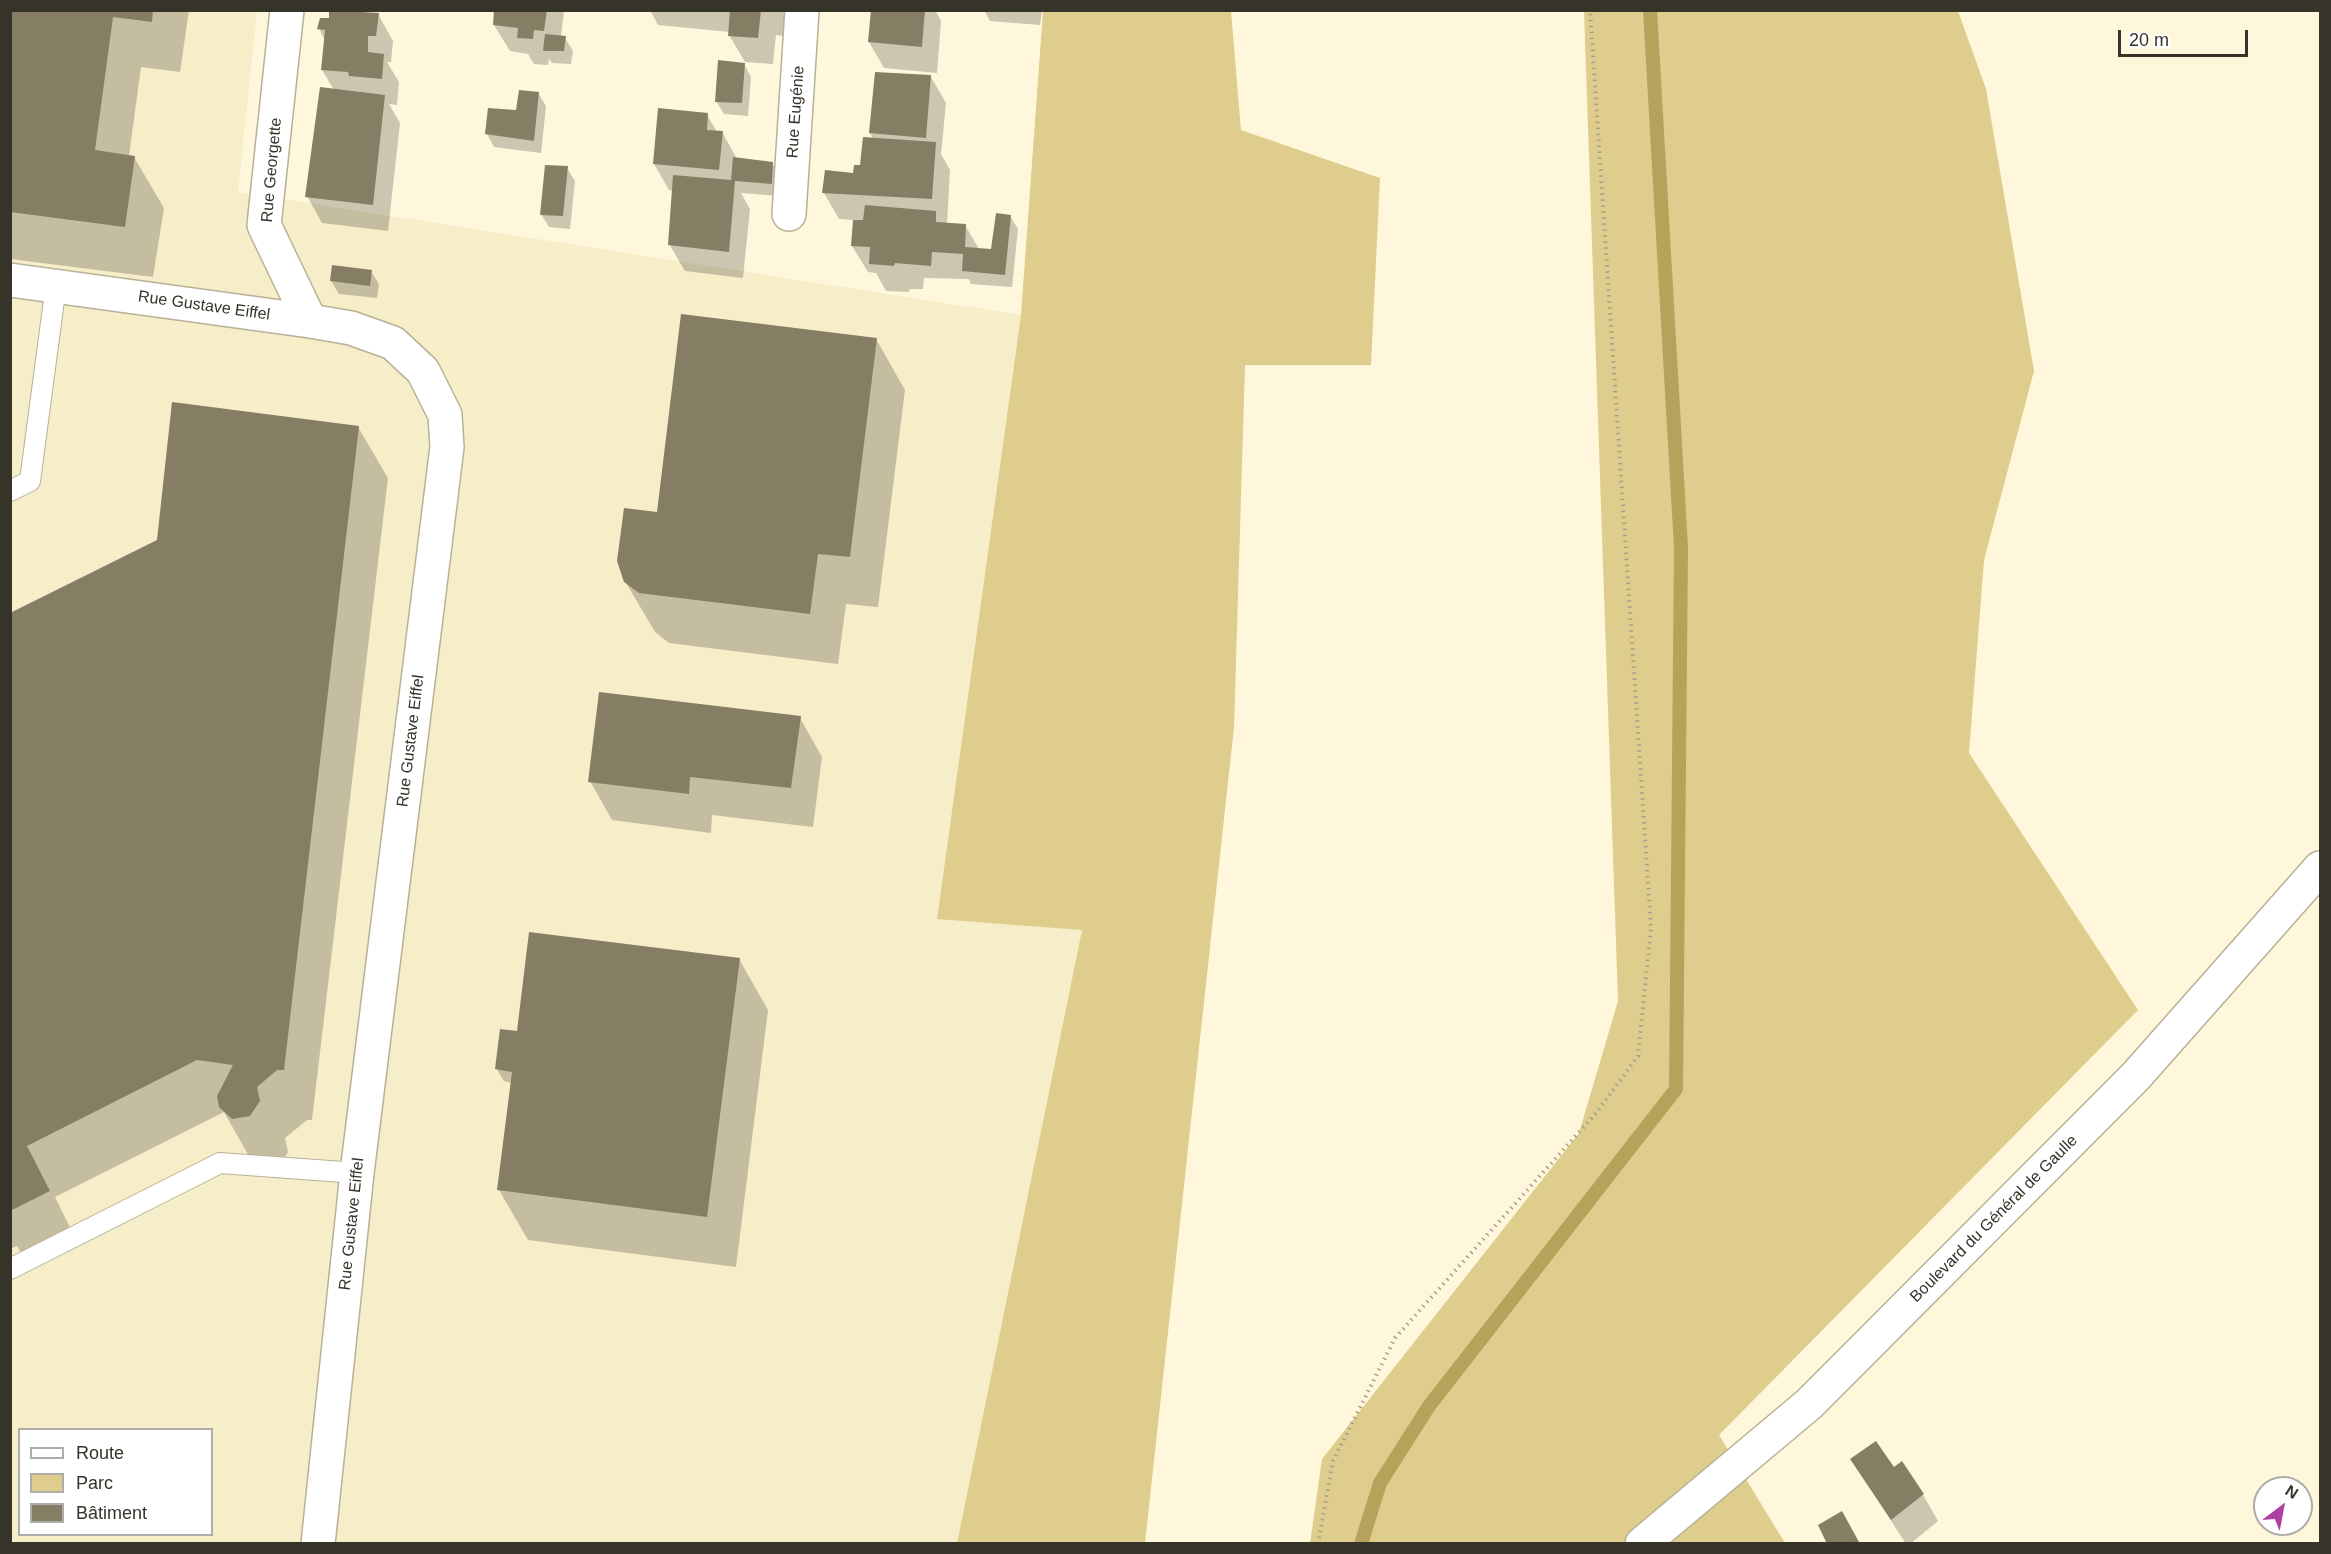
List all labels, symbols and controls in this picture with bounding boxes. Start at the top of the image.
scale bar [2121,18,2252,56]
text: 20 m [2129,30,2169,50]
street label: Rue Eugénie [783,65,809,159]
street label: Rue Georgette [258,117,286,223]
street label: Rue Gustave Eiffel [137,287,271,325]
street label: Rue Gustave Eiffel [393,674,429,808]
street label: Boulevard du Général de Gaulle [1906,1131,2082,1307]
street label: Rue Gustave Eiffel [335,1157,369,1291]
legend [18,1428,213,1536]
text: Route [76,1443,124,1463]
text: Parc [76,1473,113,1493]
north arrow [2253,1476,2313,1536]
text: N [2282,1482,2301,1502]
text: Bâtiment [76,1503,147,1523]

